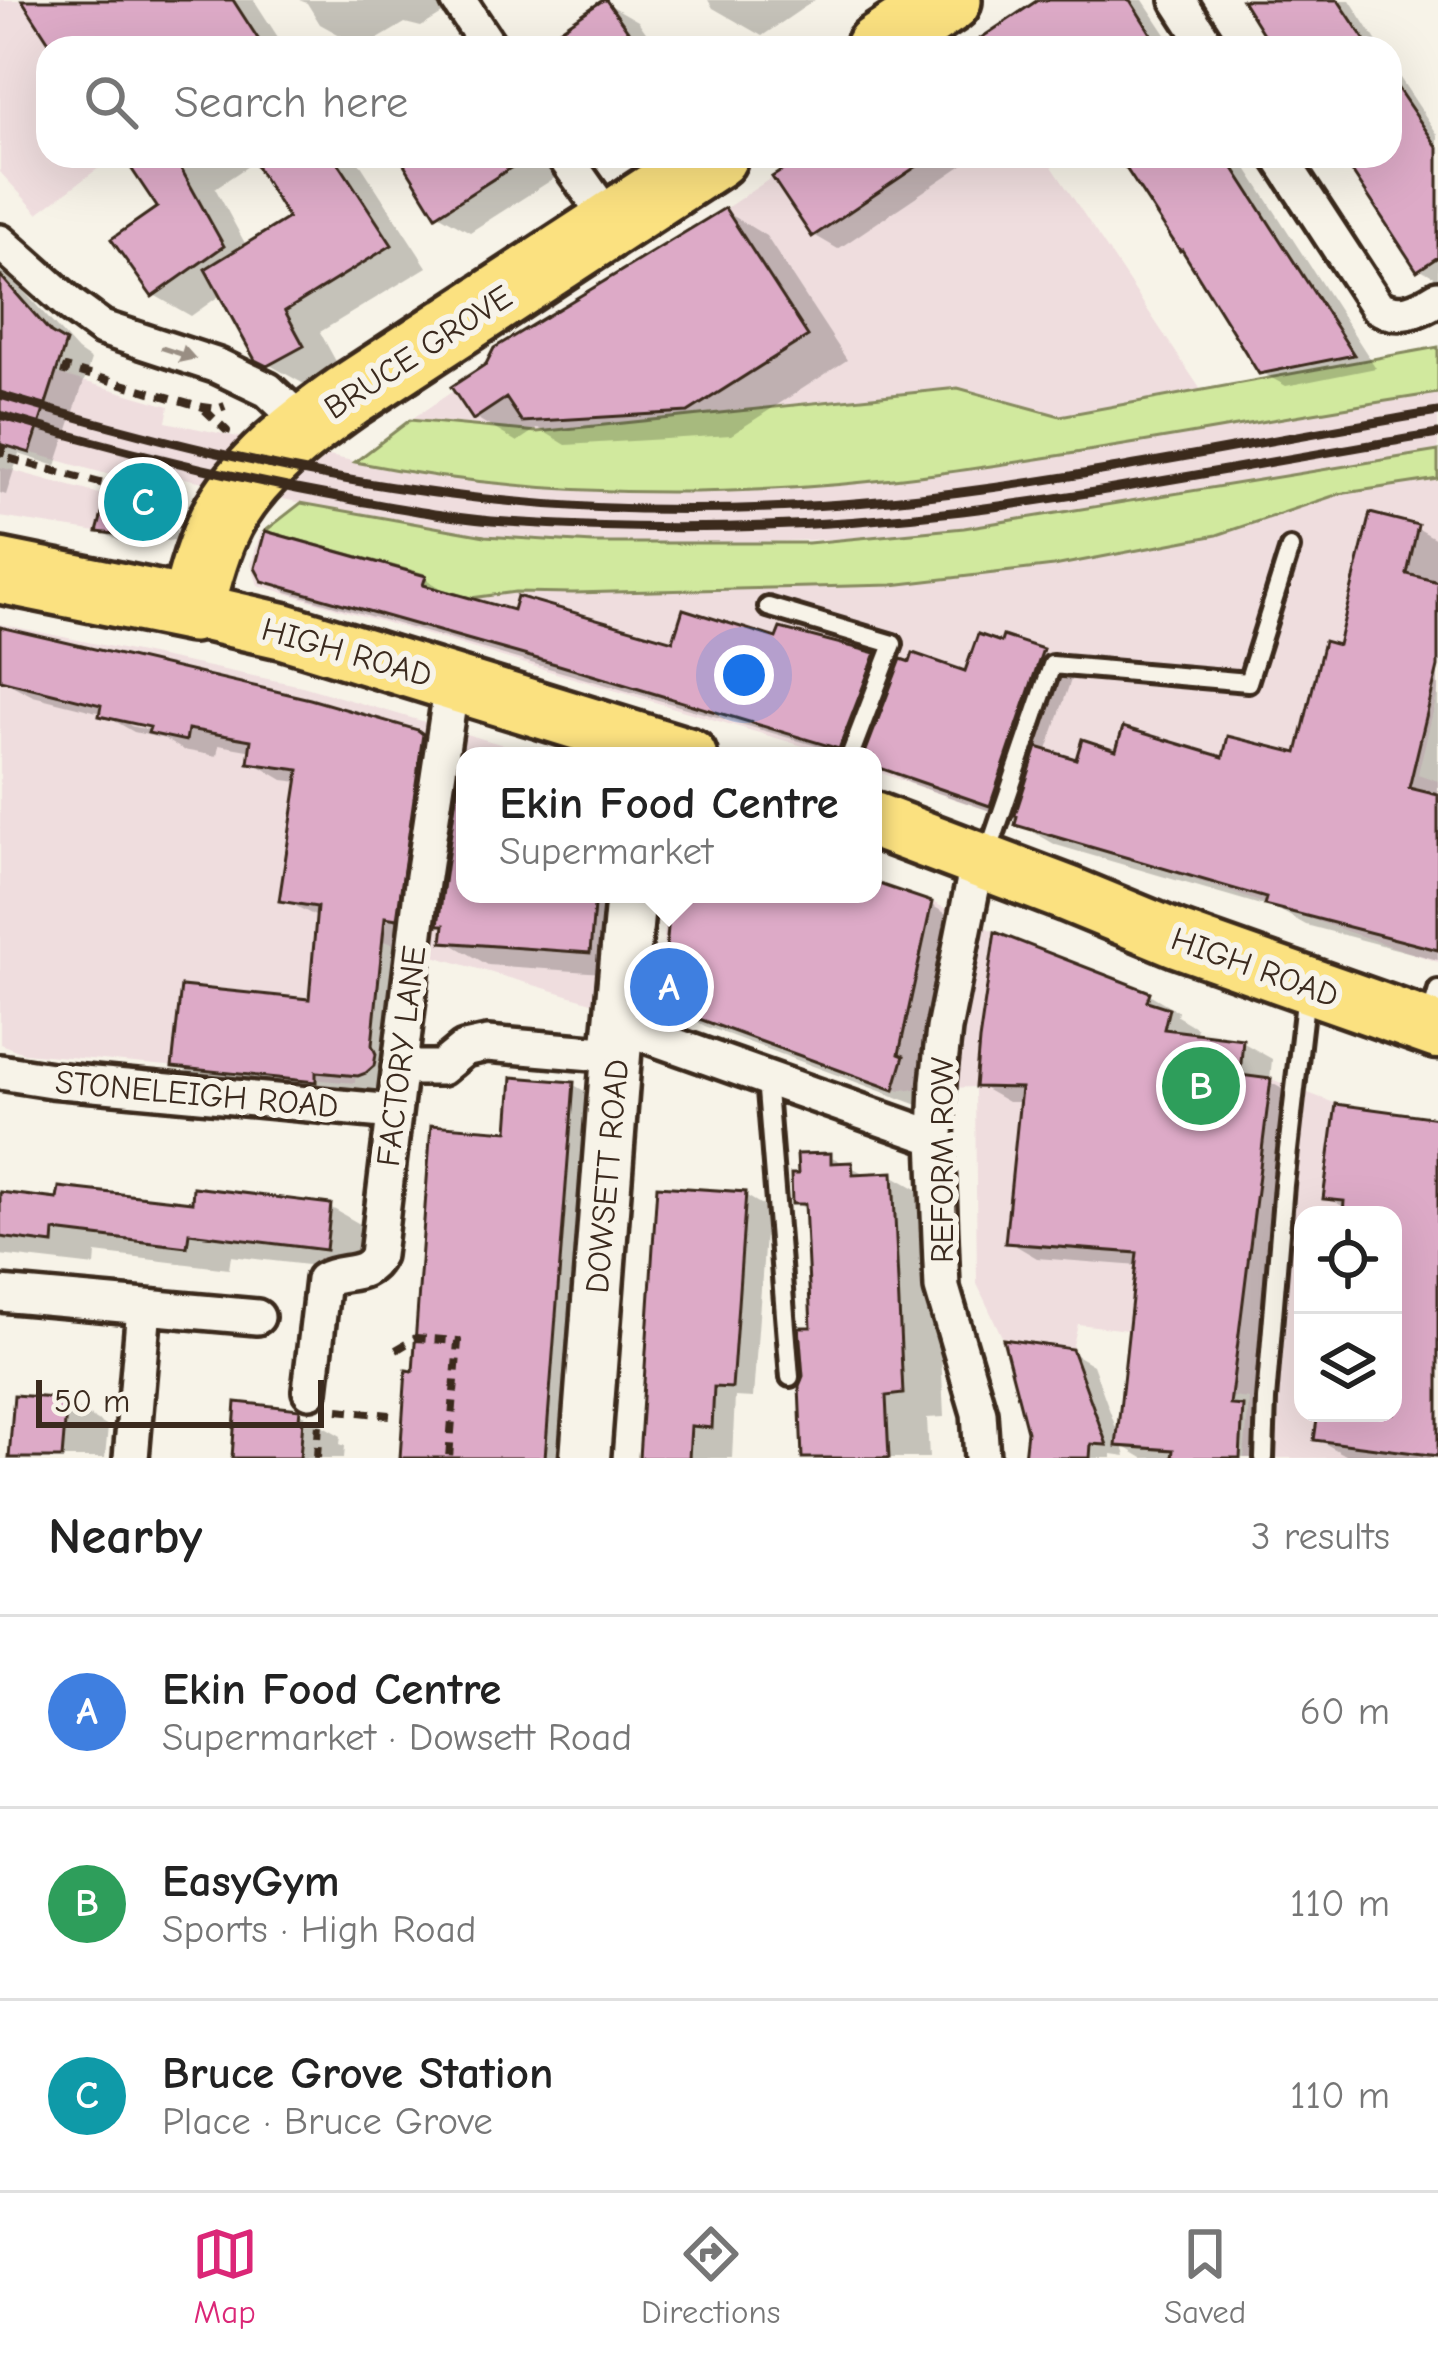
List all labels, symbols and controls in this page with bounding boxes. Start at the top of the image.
search box [36,36,1402,168]
icon: search [78,69,144,135]
text: Search here [174,76,408,128]
street label: BRUCE GROVE [317,277,519,427]
one-way arrow [160,344,197,363]
pin: C [104,457,182,547]
street label: HIGH ROAD [258,610,436,694]
your location [714,645,774,705]
popup [456,747,882,903]
text: Ekin Food Centre [499,777,839,829]
text: Supermarket [499,829,713,874]
street label: HIGH ROAD [1166,919,1344,1015]
pin: A [630,942,708,1032]
street label: FACTORY LANE [369,943,433,1169]
pin: B [1162,1041,1240,1131]
street label: DOWSETT ROAD [578,1057,636,1295]
street label: REFORM ROW [923,1057,961,1263]
street label: STONELEIGH ROAD [54,1063,340,1125]
map controls [1294,1206,1402,1422]
button: locate [1294,1206,1402,1314]
button: layers [1294,1314,1402,1422]
scale bar [36,1374,324,1427]
text: 50 m [54,1382,130,1420]
text: Nearby [48,1507,202,1566]
text: 3 results [1251,1514,1390,1559]
text: Ekin Food Centre [162,1663,501,1715]
text: A [76,1689,98,1734]
text: 60 m [1300,1689,1390,1734]
text: Supermarket · Dowsett Road [162,1715,632,1760]
text: EasyGym [162,1855,339,1907]
text: B [75,1881,99,1926]
text: 110 m [1290,1881,1390,1926]
text: Sports · High Road [162,1907,477,1952]
text: Bruce Grove Station [162,2047,554,2099]
text: C [75,2073,99,2118]
text: 110 m [1290,2073,1390,2118]
text: Place · Bruce Grove [162,2099,493,2144]
tab: Map [192,2221,258,2331]
tab: Directions [641,2221,781,2331]
tab: Saved [1164,2221,1246,2331]

